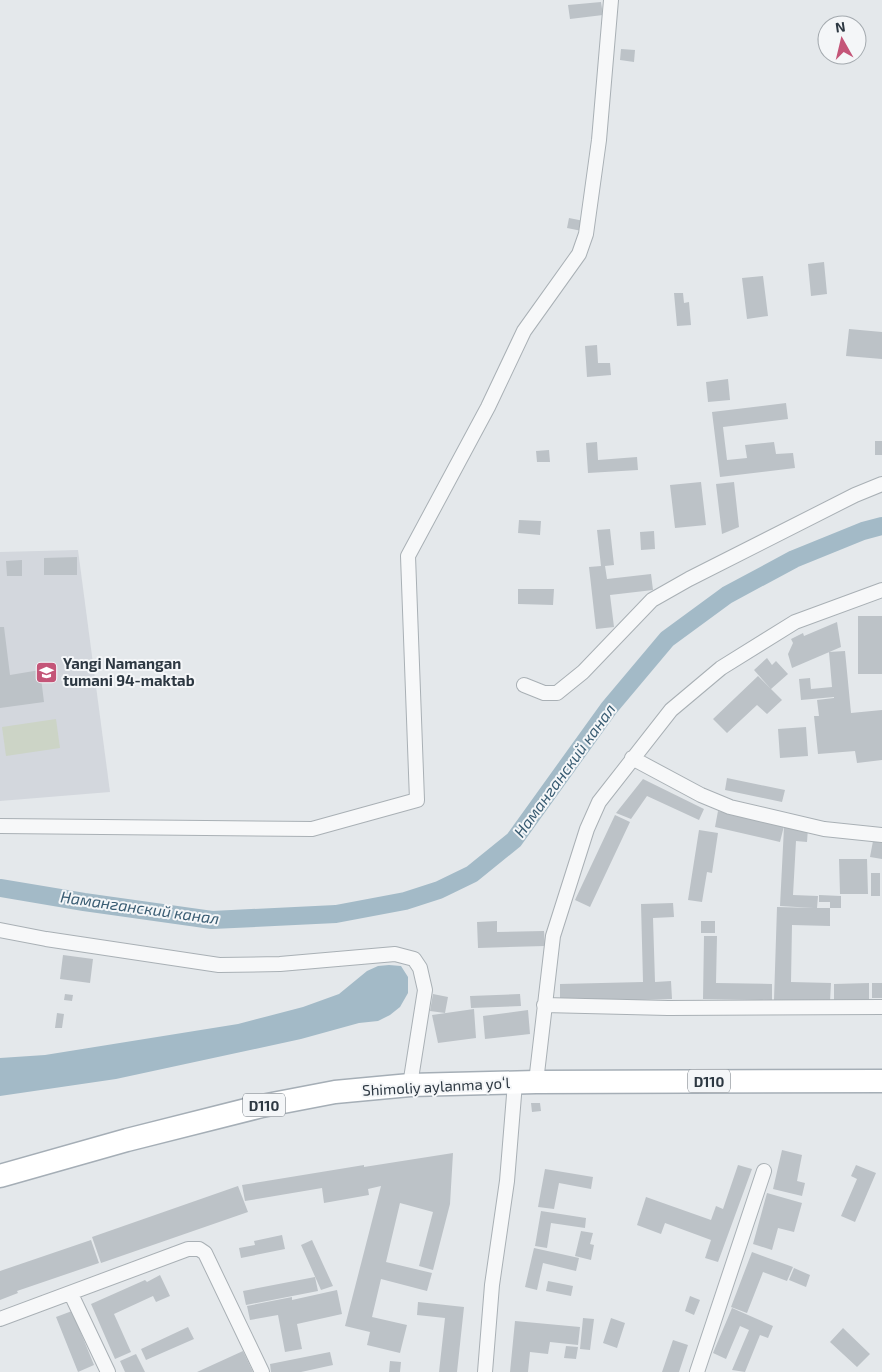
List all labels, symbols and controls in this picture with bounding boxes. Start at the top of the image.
north arrow [817,15,867,65]
text: N [834,18,846,36]
place label: Yangi Namangan tumani 94-maktab [63,654,195,689]
school or university icon: Yangi Namangan tumani 94-maktab [35,660,59,684]
water label: Наманганский канал [509,700,619,840]
water label: Наманганский канал [59,886,221,928]
road number: D110 [688,1070,730,1092]
street label: Shimoliy aylanma yoʻl [362,1073,511,1099]
road number: D110 [243,1094,285,1116]

